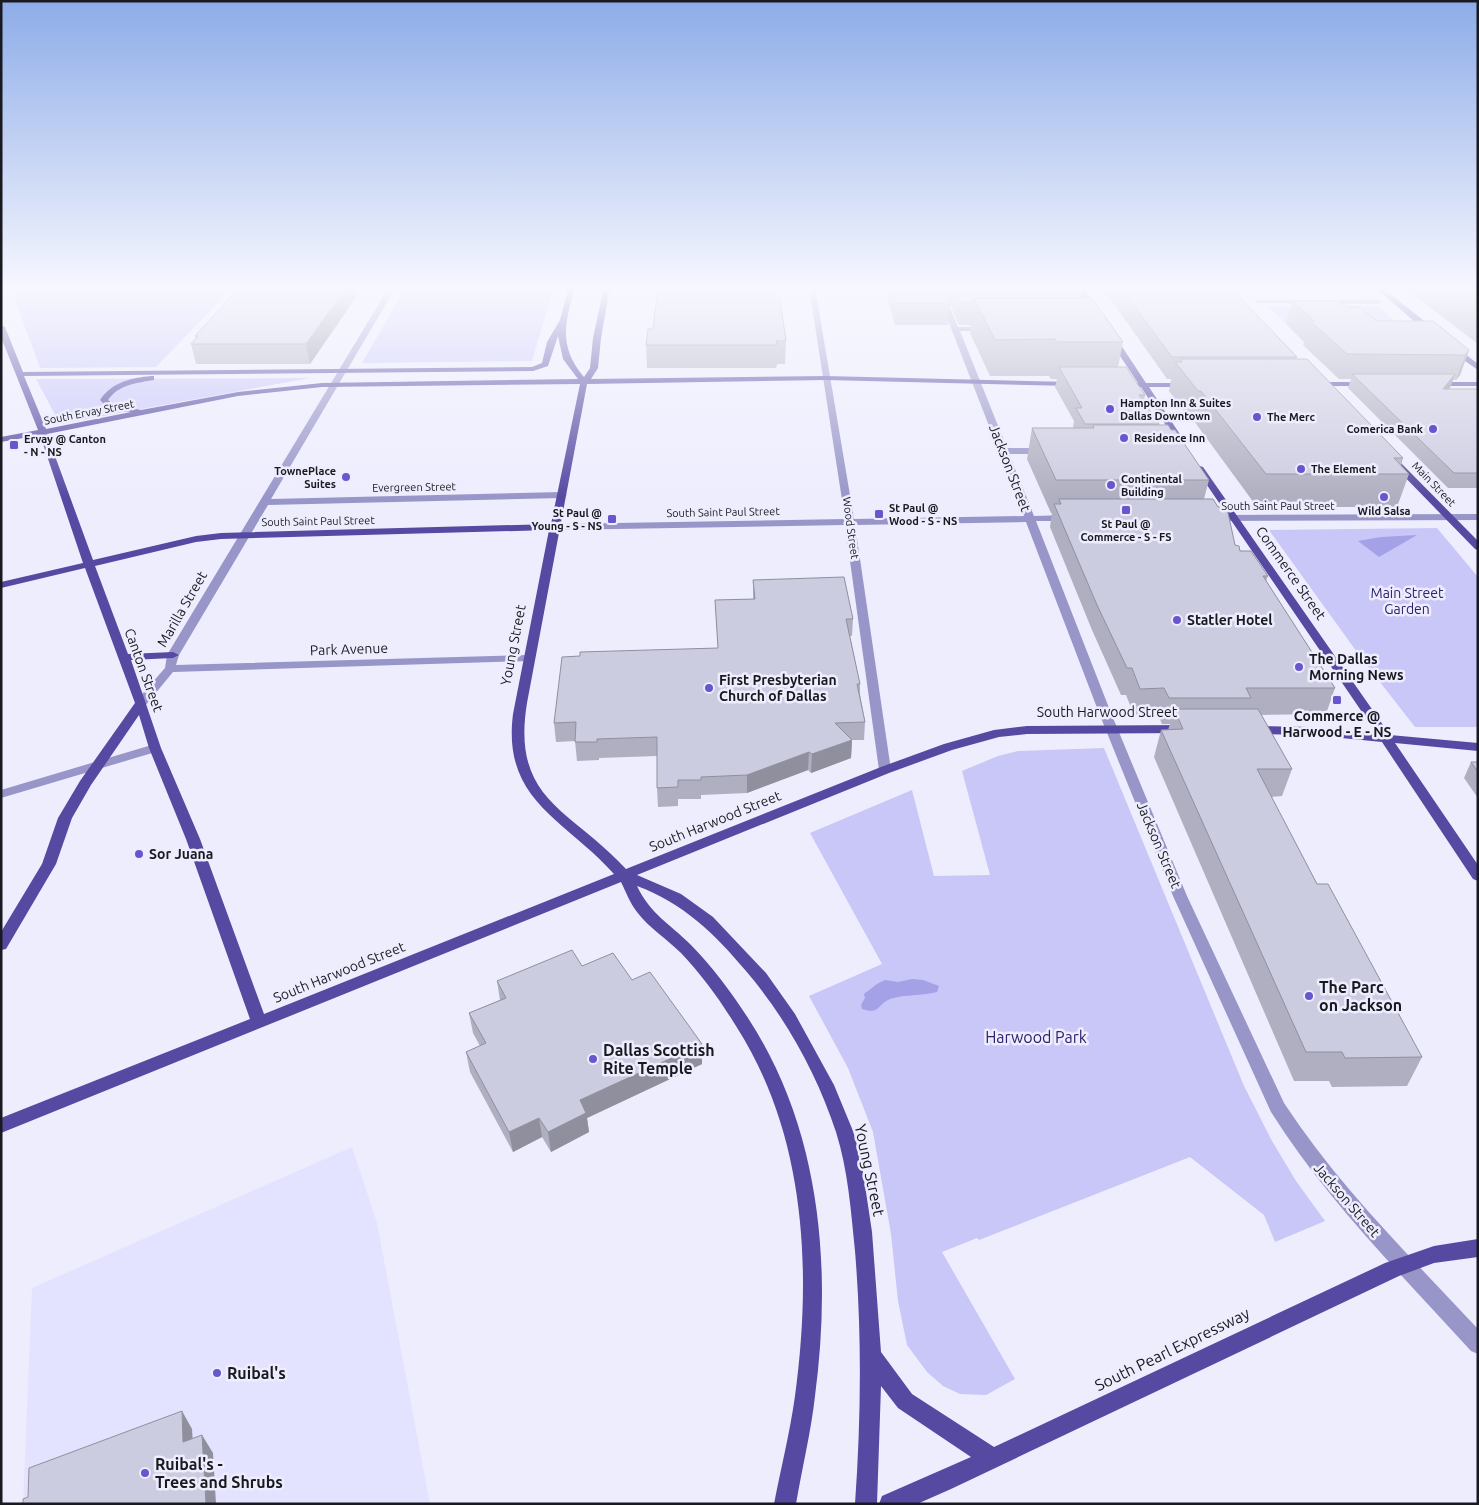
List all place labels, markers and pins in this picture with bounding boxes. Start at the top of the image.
place label: Hampton Inn & Suites Dallas Downtown [1120,397,1231,422]
marker: Hampton Inn & Suites Dallas Downtown [1104,403,1116,415]
marker: The Merc [1251,411,1263,423]
place label: The Merc [1267,411,1316,423]
place label: Comerica Bank [1346,423,1424,435]
marker: Comerica Bank [1427,423,1439,435]
marker: Residence Inn [1118,432,1130,444]
place label: Residence Inn [1134,432,1205,444]
place label: Ervay @ Canton - N - NS [24,433,106,458]
marker: Ervay @ Canton - N - NS [8,439,20,451]
marker: The Element [1295,463,1307,475]
place label: The Element [1311,463,1376,475]
place label: TownePlace Suites [274,465,336,490]
marker: TownePlace Suites [340,471,352,483]
place label: Continental Building [1121,473,1183,498]
marker: Continental Building [1105,479,1117,491]
marker: Wild Salsa [1378,491,1390,503]
place label: St Paul @ Wood - S - NS [889,502,957,527]
marker: St Paul @ Commerce - S - FS [1120,504,1132,516]
place label: Wild Salsa [1357,505,1411,517]
place label: St Paul @ Young - S - NS [532,507,602,532]
marker: St Paul @ Wood - S - NS [873,508,885,520]
marker: St Paul @ Young - S - NS [606,513,618,525]
place label: St Paul @ Commerce - S - FS [1080,518,1172,543]
place label: Statler Hotel [1187,612,1272,628]
marker: Statler Hotel [1171,614,1183,626]
place label: The Dallas Morning News [1309,651,1404,683]
marker: The Dallas Morning News [1293,661,1305,673]
place label: First Presbyterian Church of Dallas [719,672,837,704]
marker: First Presbyterian Church of Dallas [703,682,715,694]
marker: Commerce @ Harwood - E - NS [1331,694,1343,706]
place label: Commerce @ Harwood - E - NS [1282,708,1392,740]
place label: Sor Juana [149,846,213,862]
marker: Sor Juana [133,848,145,860]
place label: The Parc on Jackson [1319,978,1402,1014]
marker: The Parc on Jackson [1303,990,1315,1002]
place label: Dallas Scottish Rite Temple [603,1041,715,1077]
marker: Dallas Scottish Rite Temple [587,1053,599,1065]
place label: Ruibal's [227,1364,286,1382]
marker: Ruibal's [211,1367,223,1379]
place label: Ruibal's - Trees and Shrubs [155,1455,283,1491]
marker: Ruibal's - Trees and Shrubs [139,1467,151,1479]

